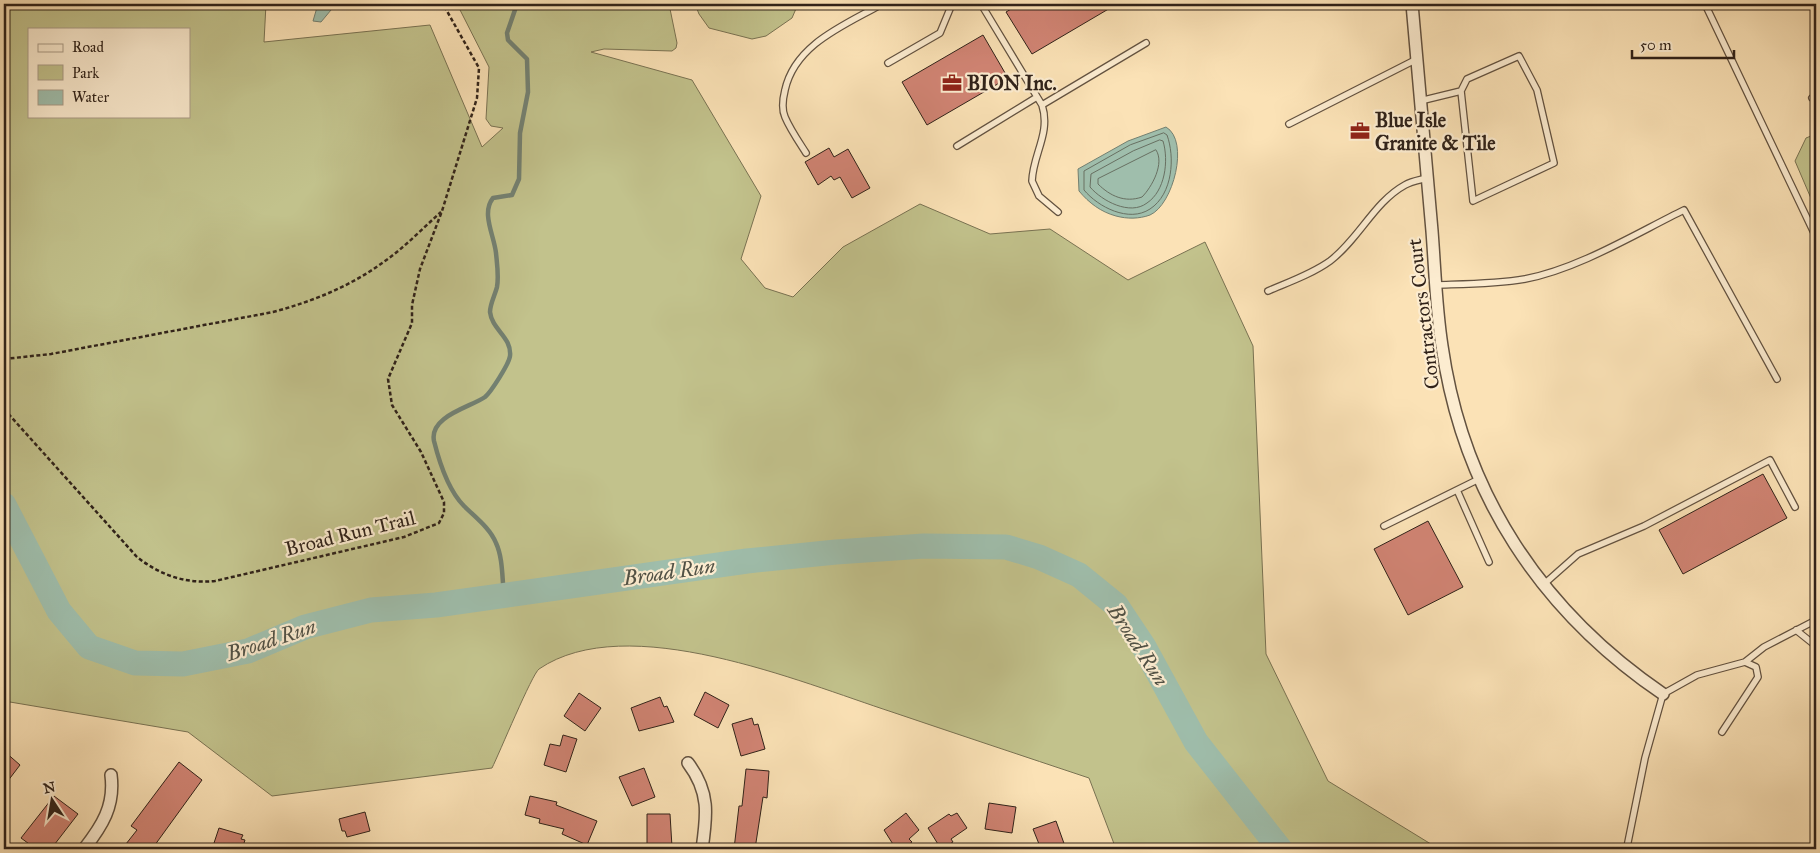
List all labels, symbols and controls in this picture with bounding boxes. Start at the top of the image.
legend [28,28,190,118]
scale bar [1632,28,1735,60]
text: 50 m [1640,36,1672,54]
text: Road [72,38,104,56]
text: Park [72,64,99,82]
place label: BION Inc. [967,71,1057,95]
office icon: BION Inc. [941,72,963,94]
text: Water [72,88,109,106]
place label: Blue Isle Granite & Tile [1375,108,1496,155]
office icon: Blue Isle Granite & Tile [1349,120,1371,142]
street label: Contractors Court [1402,237,1444,391]
street label: Broad Run Trail [282,505,418,561]
water label: Broad Run [620,553,717,591]
water label: Broad Run [1101,598,1174,691]
water label: Broad Run [222,613,319,667]
north arrow [28,776,78,826]
text: N [42,778,57,797]

